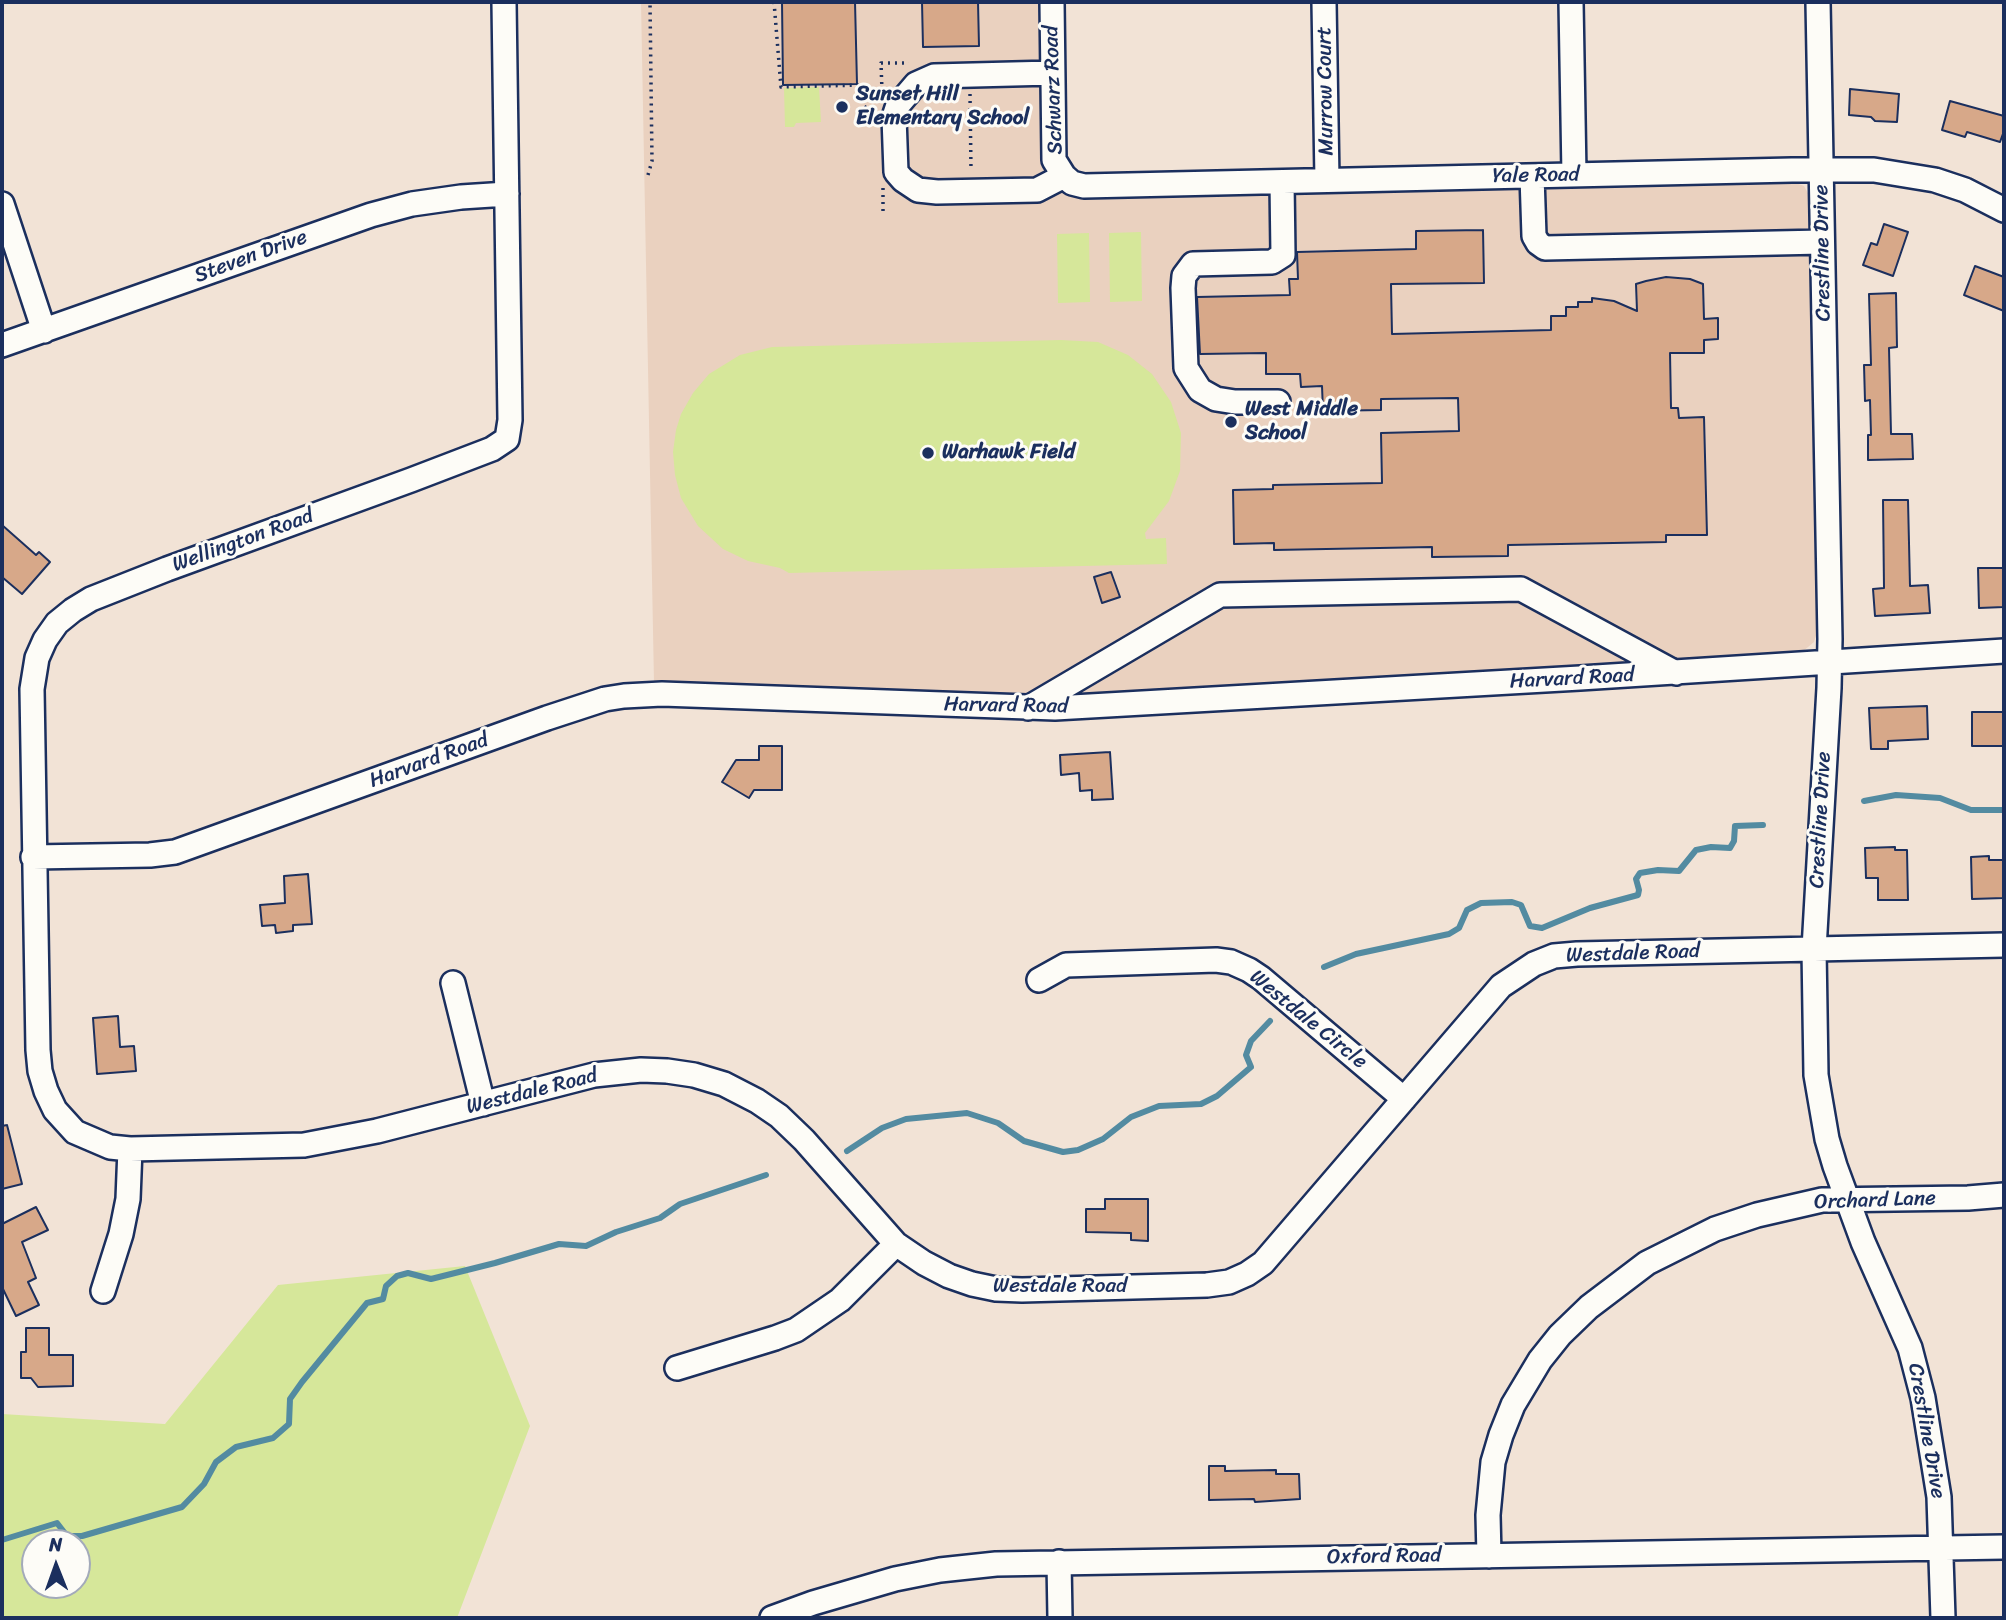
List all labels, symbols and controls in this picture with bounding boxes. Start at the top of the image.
street label: Schwarz Road [1039,25,1069,155]
street label: Murrow Court [1312,26,1340,156]
place label: Sunset Hill Elementary School [856,82,1029,132]
marker: Sunset Hill Elementary School [834,99,850,115]
street label: Yale Road [1492,163,1580,189]
street label: Crestline Drive [1809,184,1837,322]
street label: Steven Drive [191,225,311,289]
place label: West Middle School [1245,397,1358,447]
marker: West Middle School [1223,414,1239,430]
place label: Warhawk Field [942,440,1075,466]
marker: Warhawk Field [920,445,936,461]
street label: Wellington Road [169,504,317,578]
street label: Harvard Road [1509,663,1635,695]
street label: Harvard Road [944,692,1068,720]
street label: Harvard Road [366,728,492,794]
street label: Crestline Drive [1805,751,1837,889]
street label: Westdale Road [1566,939,1700,969]
street label: Westdale Circle [1244,965,1372,1075]
street label: Westdale Road [464,1064,600,1120]
street label: Orchard Lane [1814,1186,1936,1216]
street label: Westdale Road [993,1274,1127,1300]
street label: Crestline Drive [1902,1361,1950,1501]
text: N [49,1528,63,1561]
north arrow [21,1529,91,1599]
street label: Oxford Road [1327,1543,1441,1571]

